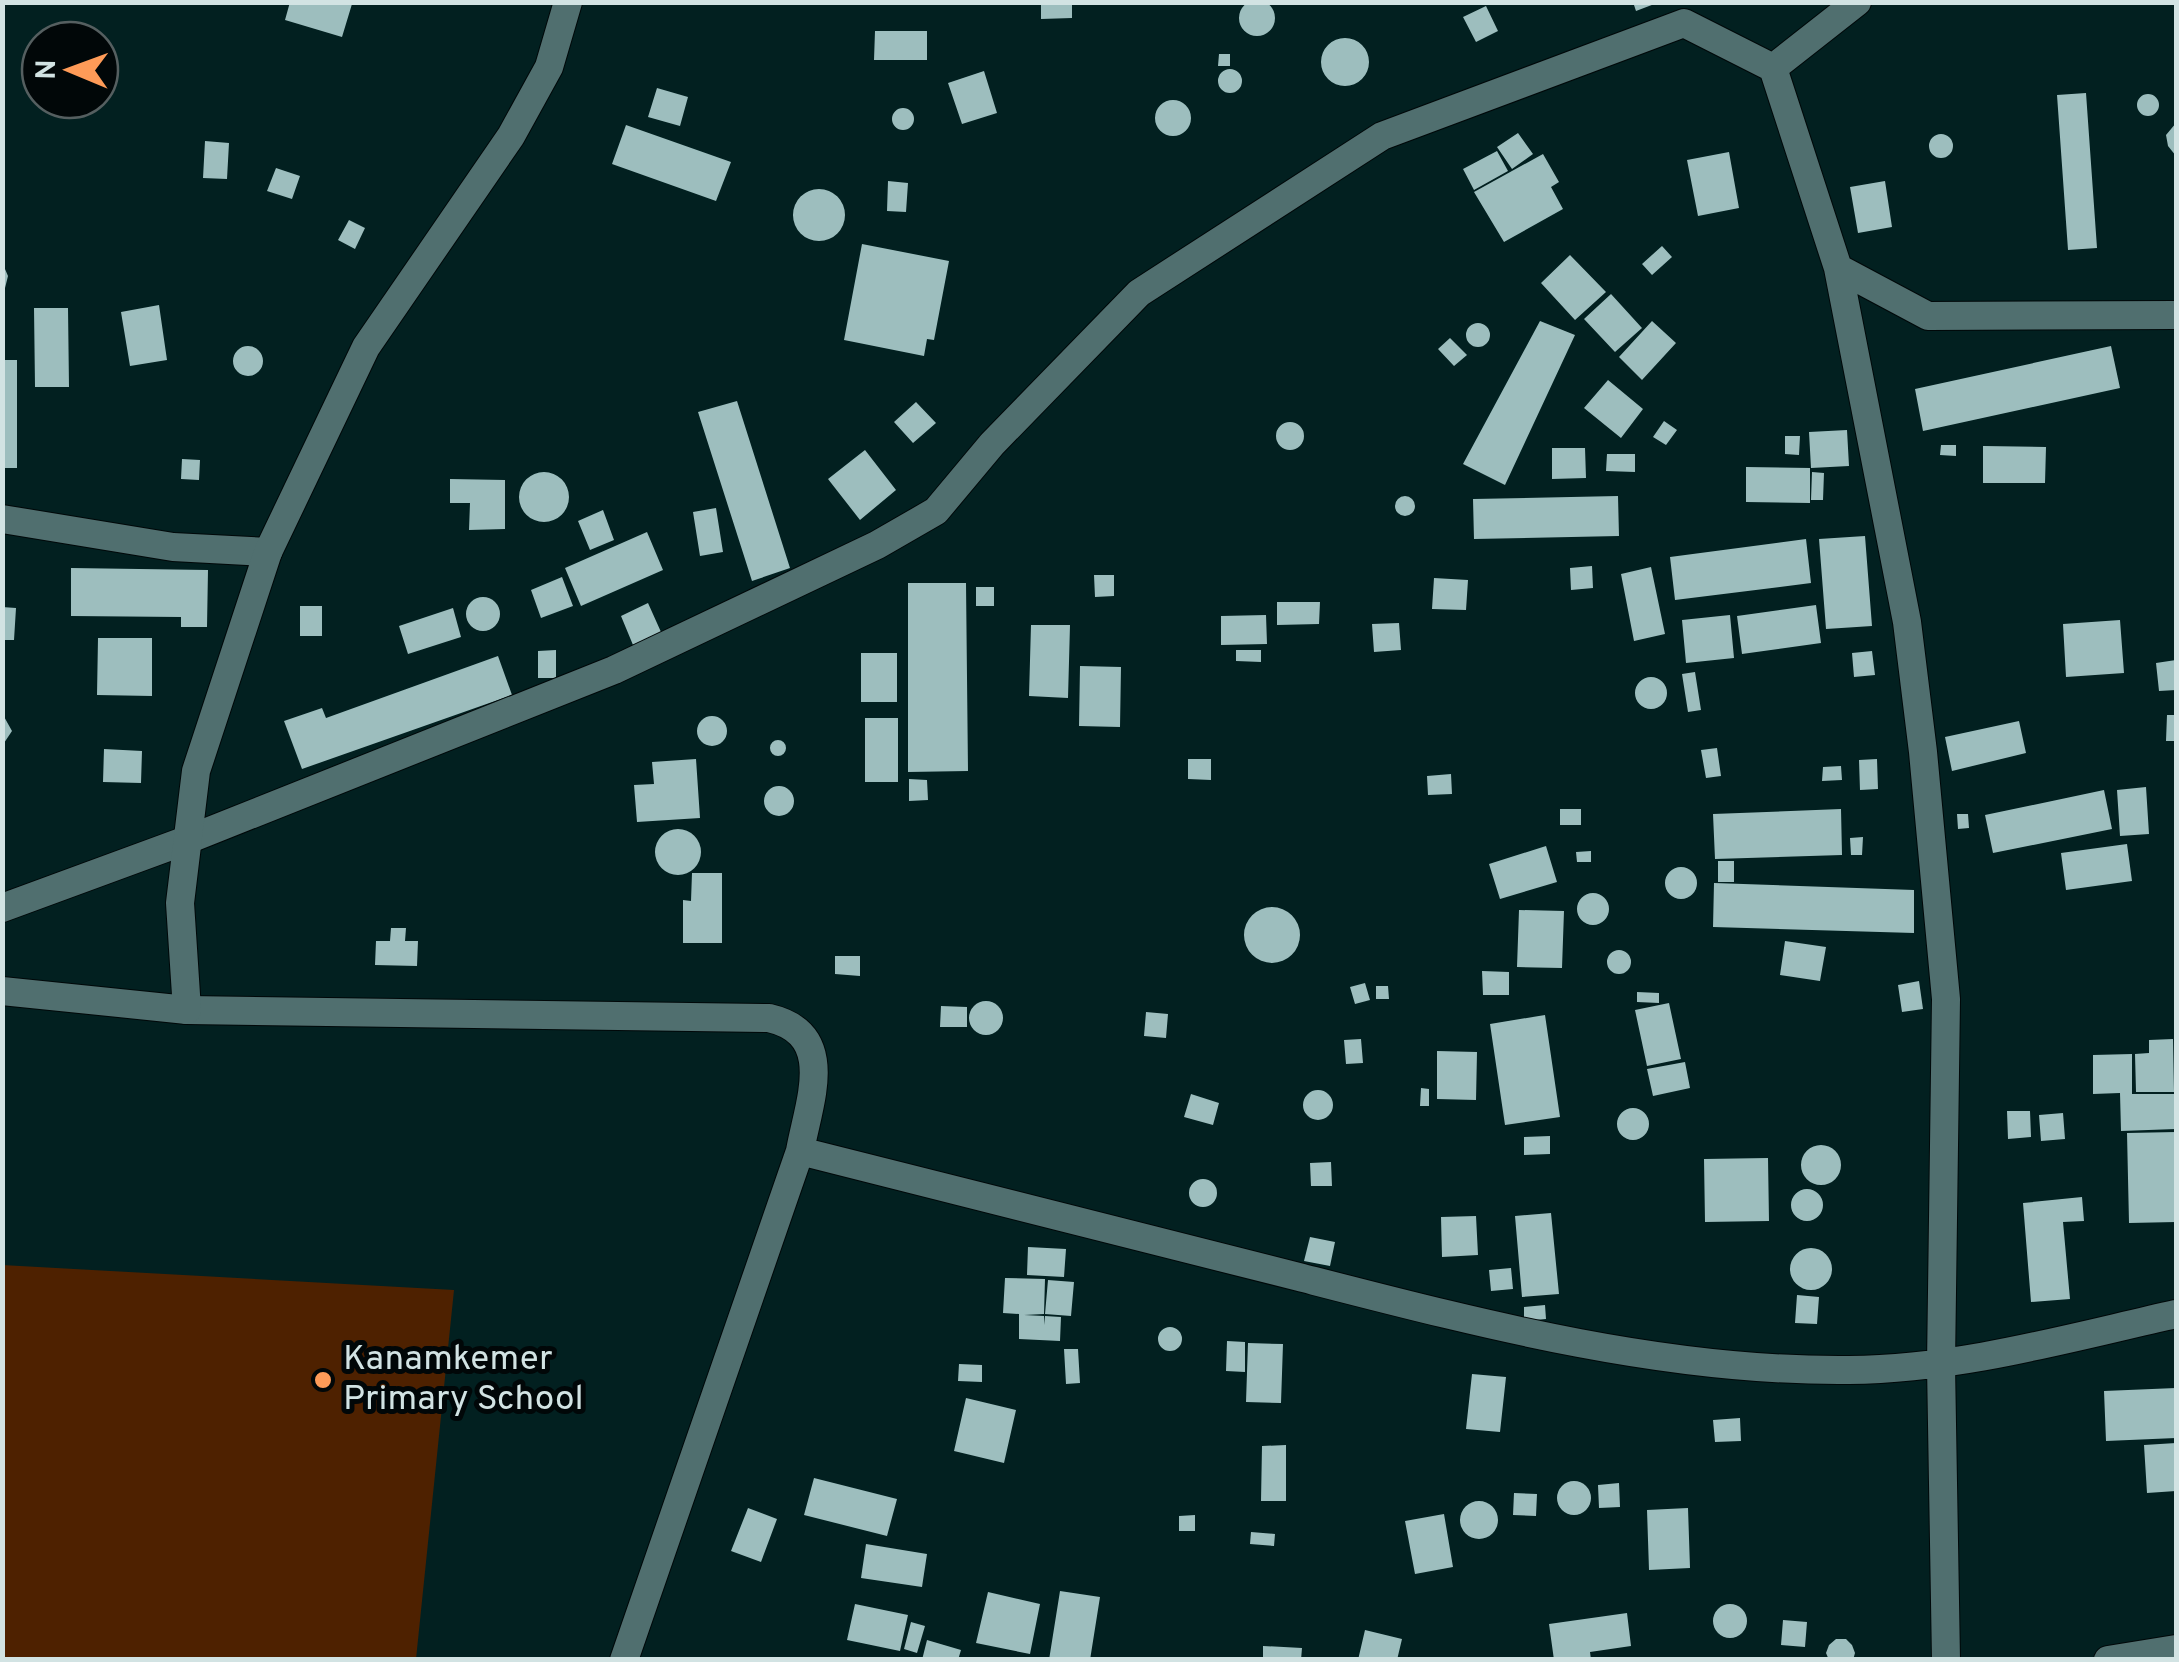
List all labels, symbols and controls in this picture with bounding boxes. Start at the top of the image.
north arrow [20,20,120,120]
text: N [30,59,66,80]
place label: Kanamkemer Primary School [343,1338,584,1422]
marker: Kanamkemer Primary School [312,1369,334,1391]

